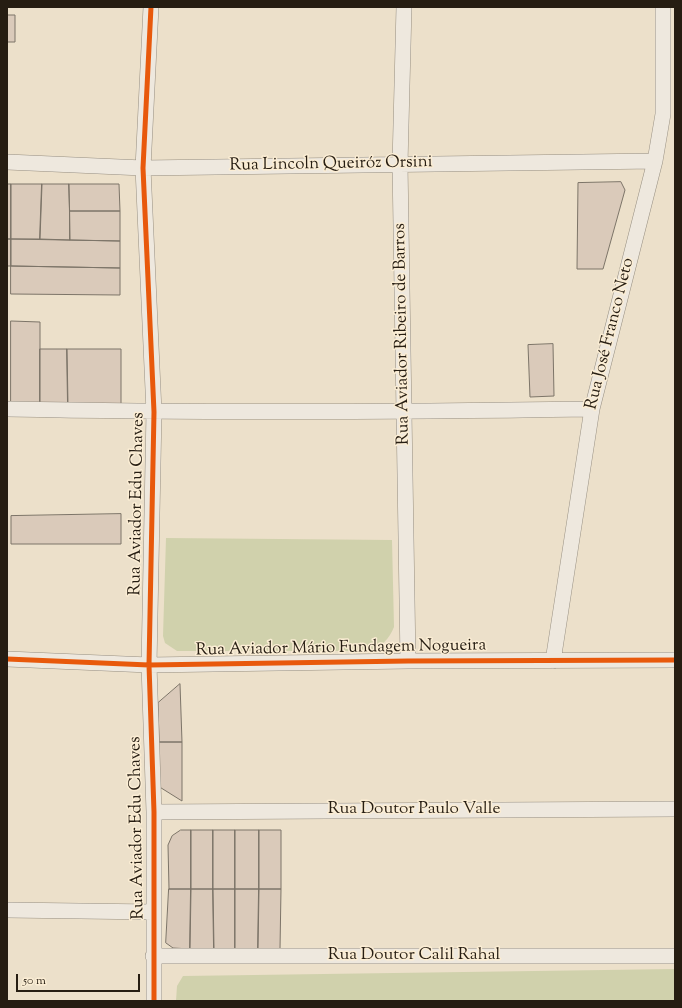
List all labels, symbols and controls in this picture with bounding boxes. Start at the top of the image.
street label: Rua Lincoln Queiróz Orsini [229,153,433,177]
street label: Rua Aviador Ribeiro de Barros [391,223,415,445]
street label: Rua José Franco Neto [582,256,640,412]
street label: Rua Aviador Edu Chaves [126,412,150,596]
street label: Rua Aviador Mário Fundagem Nogueira [196,636,486,662]
street label: Rua Aviador Edu Chaves [126,736,150,920]
street label: Rua Doutor Paulo Valle [328,800,500,820]
street label: Rua Doutor Calil Rahal [328,946,500,966]
scale bar [18,966,142,992]
text: 50 m [23,972,46,990]

